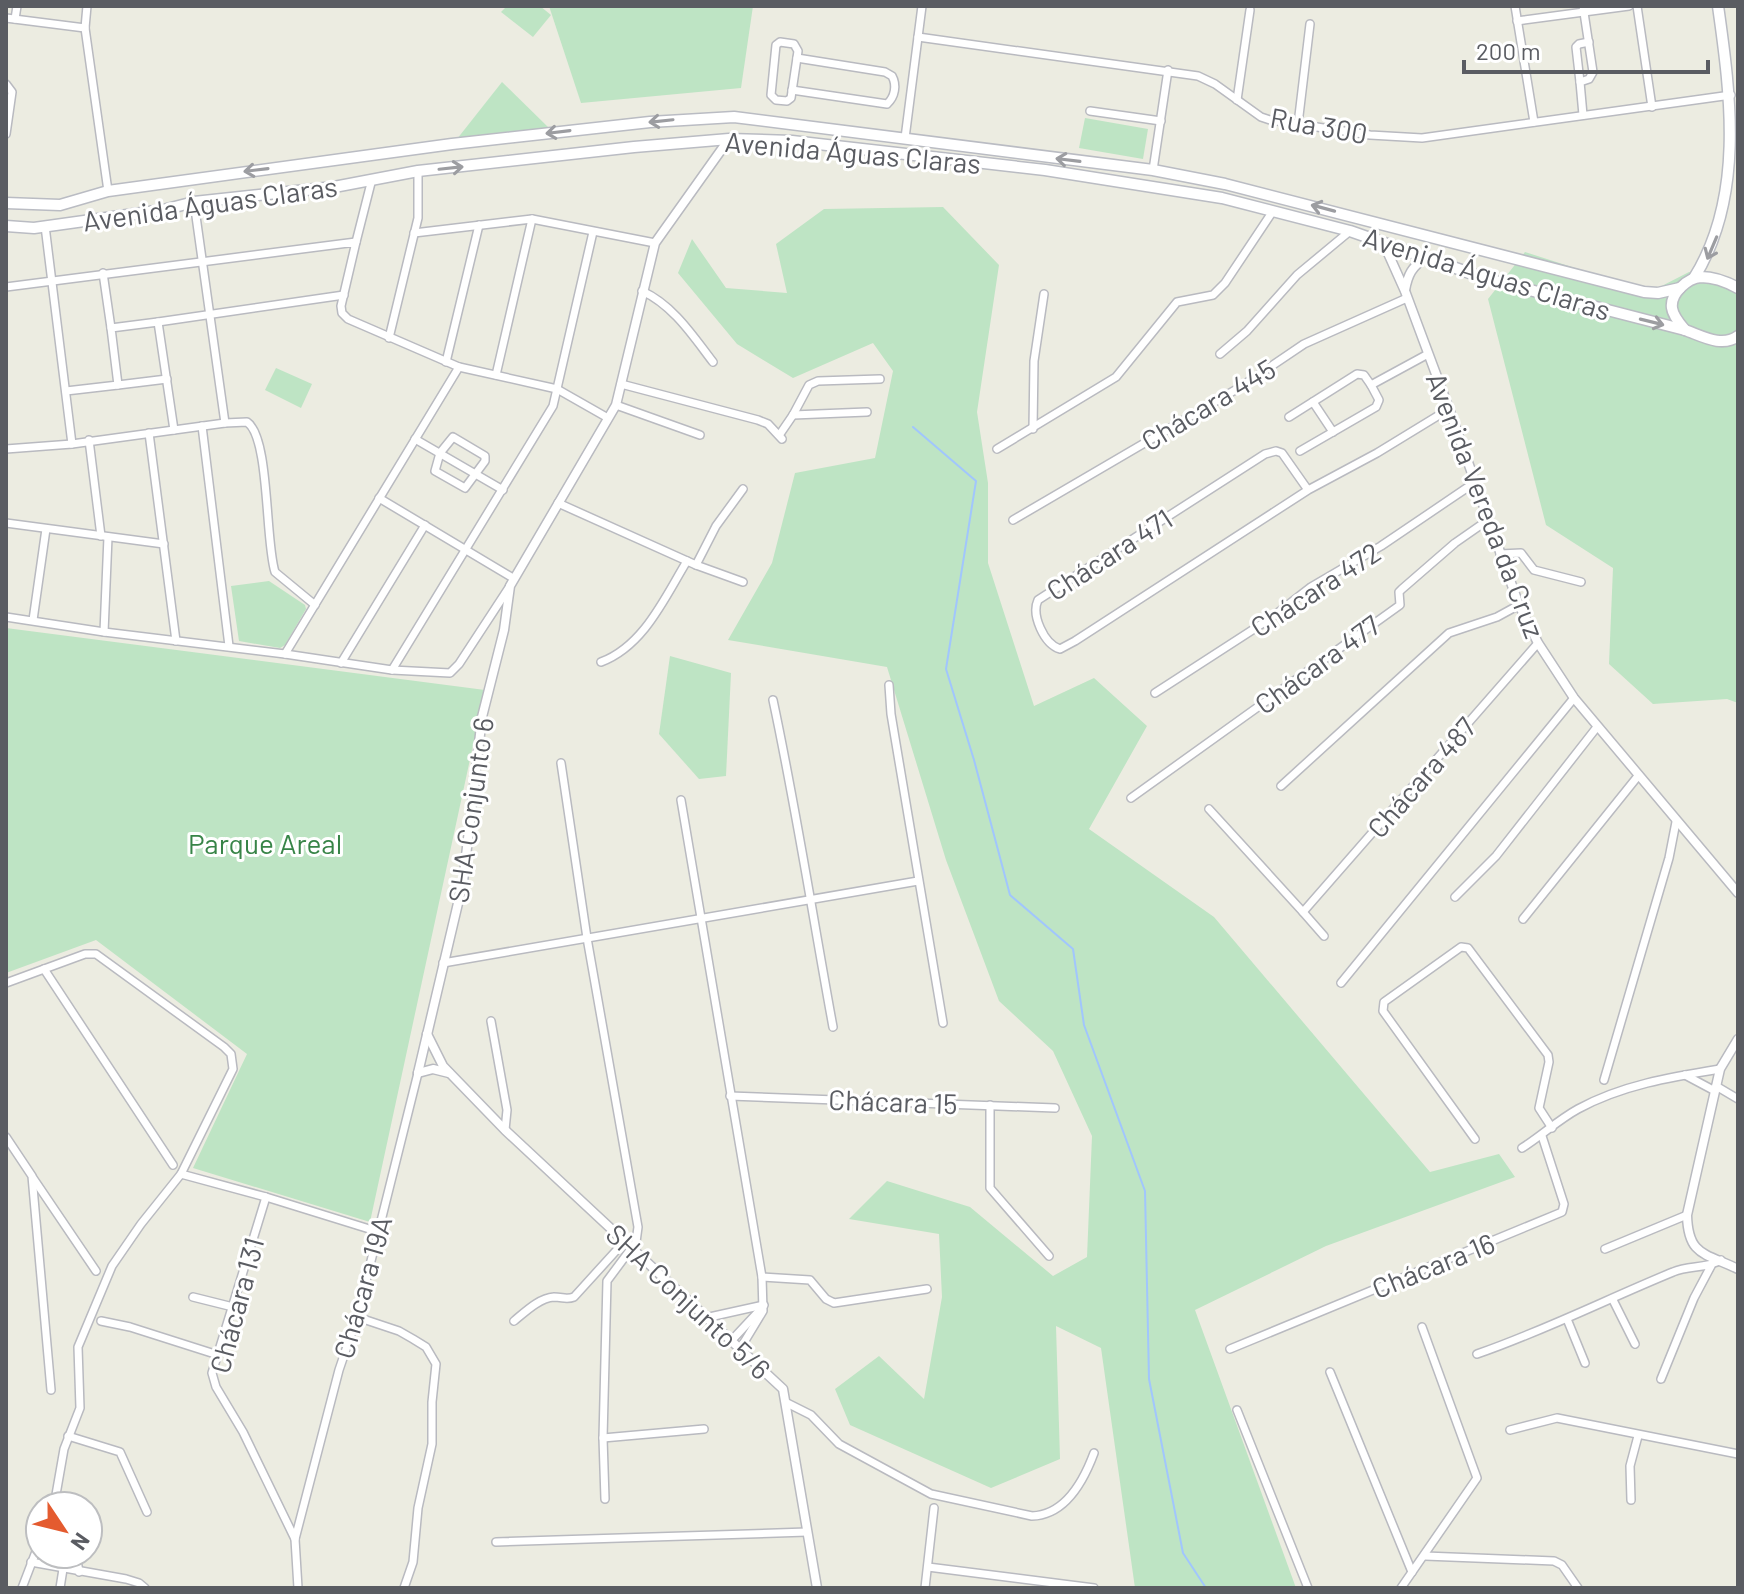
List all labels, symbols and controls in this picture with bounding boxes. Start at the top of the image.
scale bar [1464,24,1708,74]
text: 200 m [1476,36,1541,65]
street label: Rua 300 [1268,100,1370,150]
one-way arrow [648,113,675,128]
street label: Avenida Águas Claras [724,124,982,180]
one-way arrow [546,125,571,140]
one-way arrow [1056,152,1081,167]
one-way arrow [437,160,464,175]
one-way arrow [243,163,269,178]
street label: Avenida Águas Claras [80,168,340,238]
one-way arrow [1311,200,1337,215]
street label: Avenida Águas Claras [1359,219,1615,327]
one-way arrow [1704,235,1719,260]
one-way arrow [1639,315,1664,330]
street label: Chácara 445 [1135,351,1281,457]
street label: Avenida Vereda da Cruz [1420,368,1552,642]
street label: Chácara 471 [1040,501,1178,607]
street label: Chácara 472 [1244,534,1386,644]
street label: Chácara 477 [1248,607,1386,721]
street label: Chácara 487 [1360,710,1482,844]
street label: SHA Conjunto 6 [440,715,500,905]
park label: Parque Areal [188,826,342,860]
street label: Chácara 15 [828,1082,958,1120]
street label: Chácara 19A [325,1212,399,1362]
street label: SHA Conjunto 5/6 [600,1216,778,1386]
street label: Chácara 16 [1367,1225,1499,1305]
street label: Chácara 131 [202,1234,270,1376]
north arrow [24,1490,104,1570]
text: N [66,1529,96,1555]

